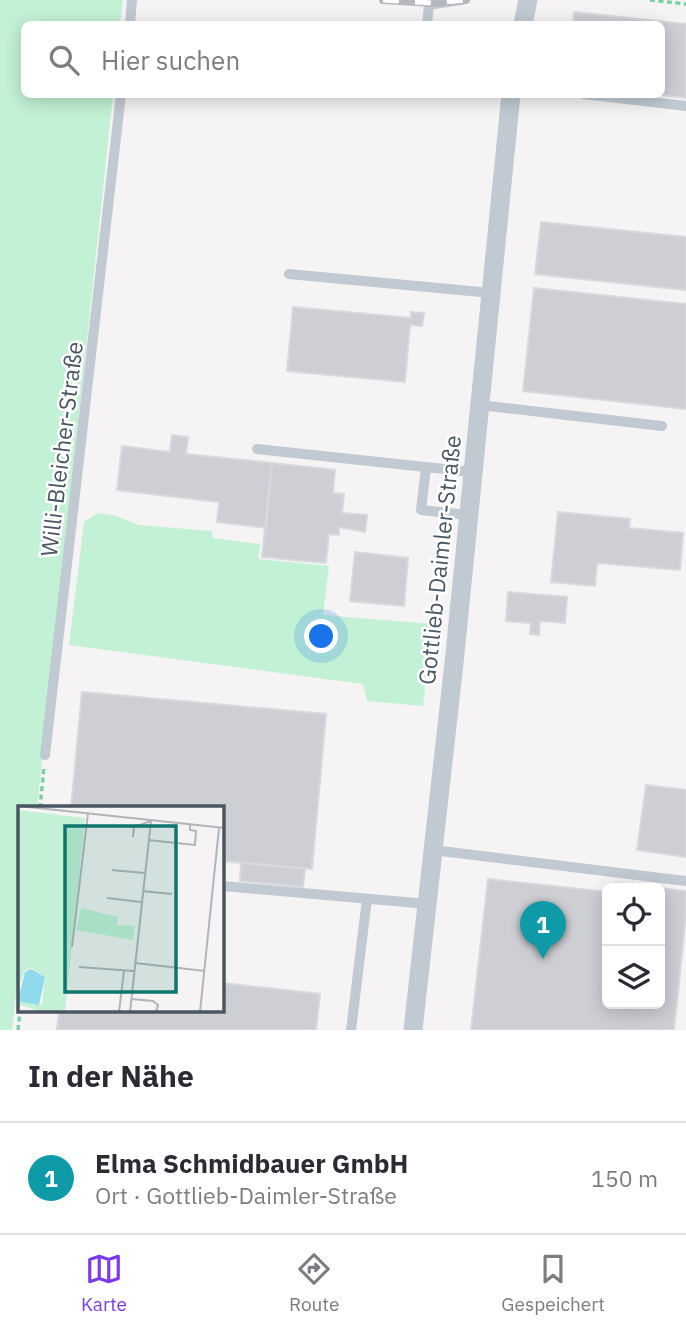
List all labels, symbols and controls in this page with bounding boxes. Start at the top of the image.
search box [21,21,665,98]
icon: search [45,41,83,79]
text: Hier suchen [101,43,240,77]
street label: Willi-Bleicher-Straße [33,340,89,558]
street label: Gottlieb-Daimler-Straße [411,434,467,686]
your location [304,619,338,653]
inset map [18,806,224,1012]
map controls [602,883,665,1009]
button: locate [602,883,665,946]
pin: 1 [520,901,566,959]
button: layers [602,946,665,1009]
text: In der Nähe [28,1056,194,1095]
text: Elma Schmidbauer GmbH [95,1146,408,1180]
text: 1 [44,1163,58,1193]
text: 150 m [591,1163,658,1193]
text: Ort · Gottlieb-Daimler-Straße [95,1180,397,1210]
tab: Karte [81,1250,127,1316]
tab: Route [289,1250,339,1316]
tab: Gespeichert [501,1250,605,1316]

